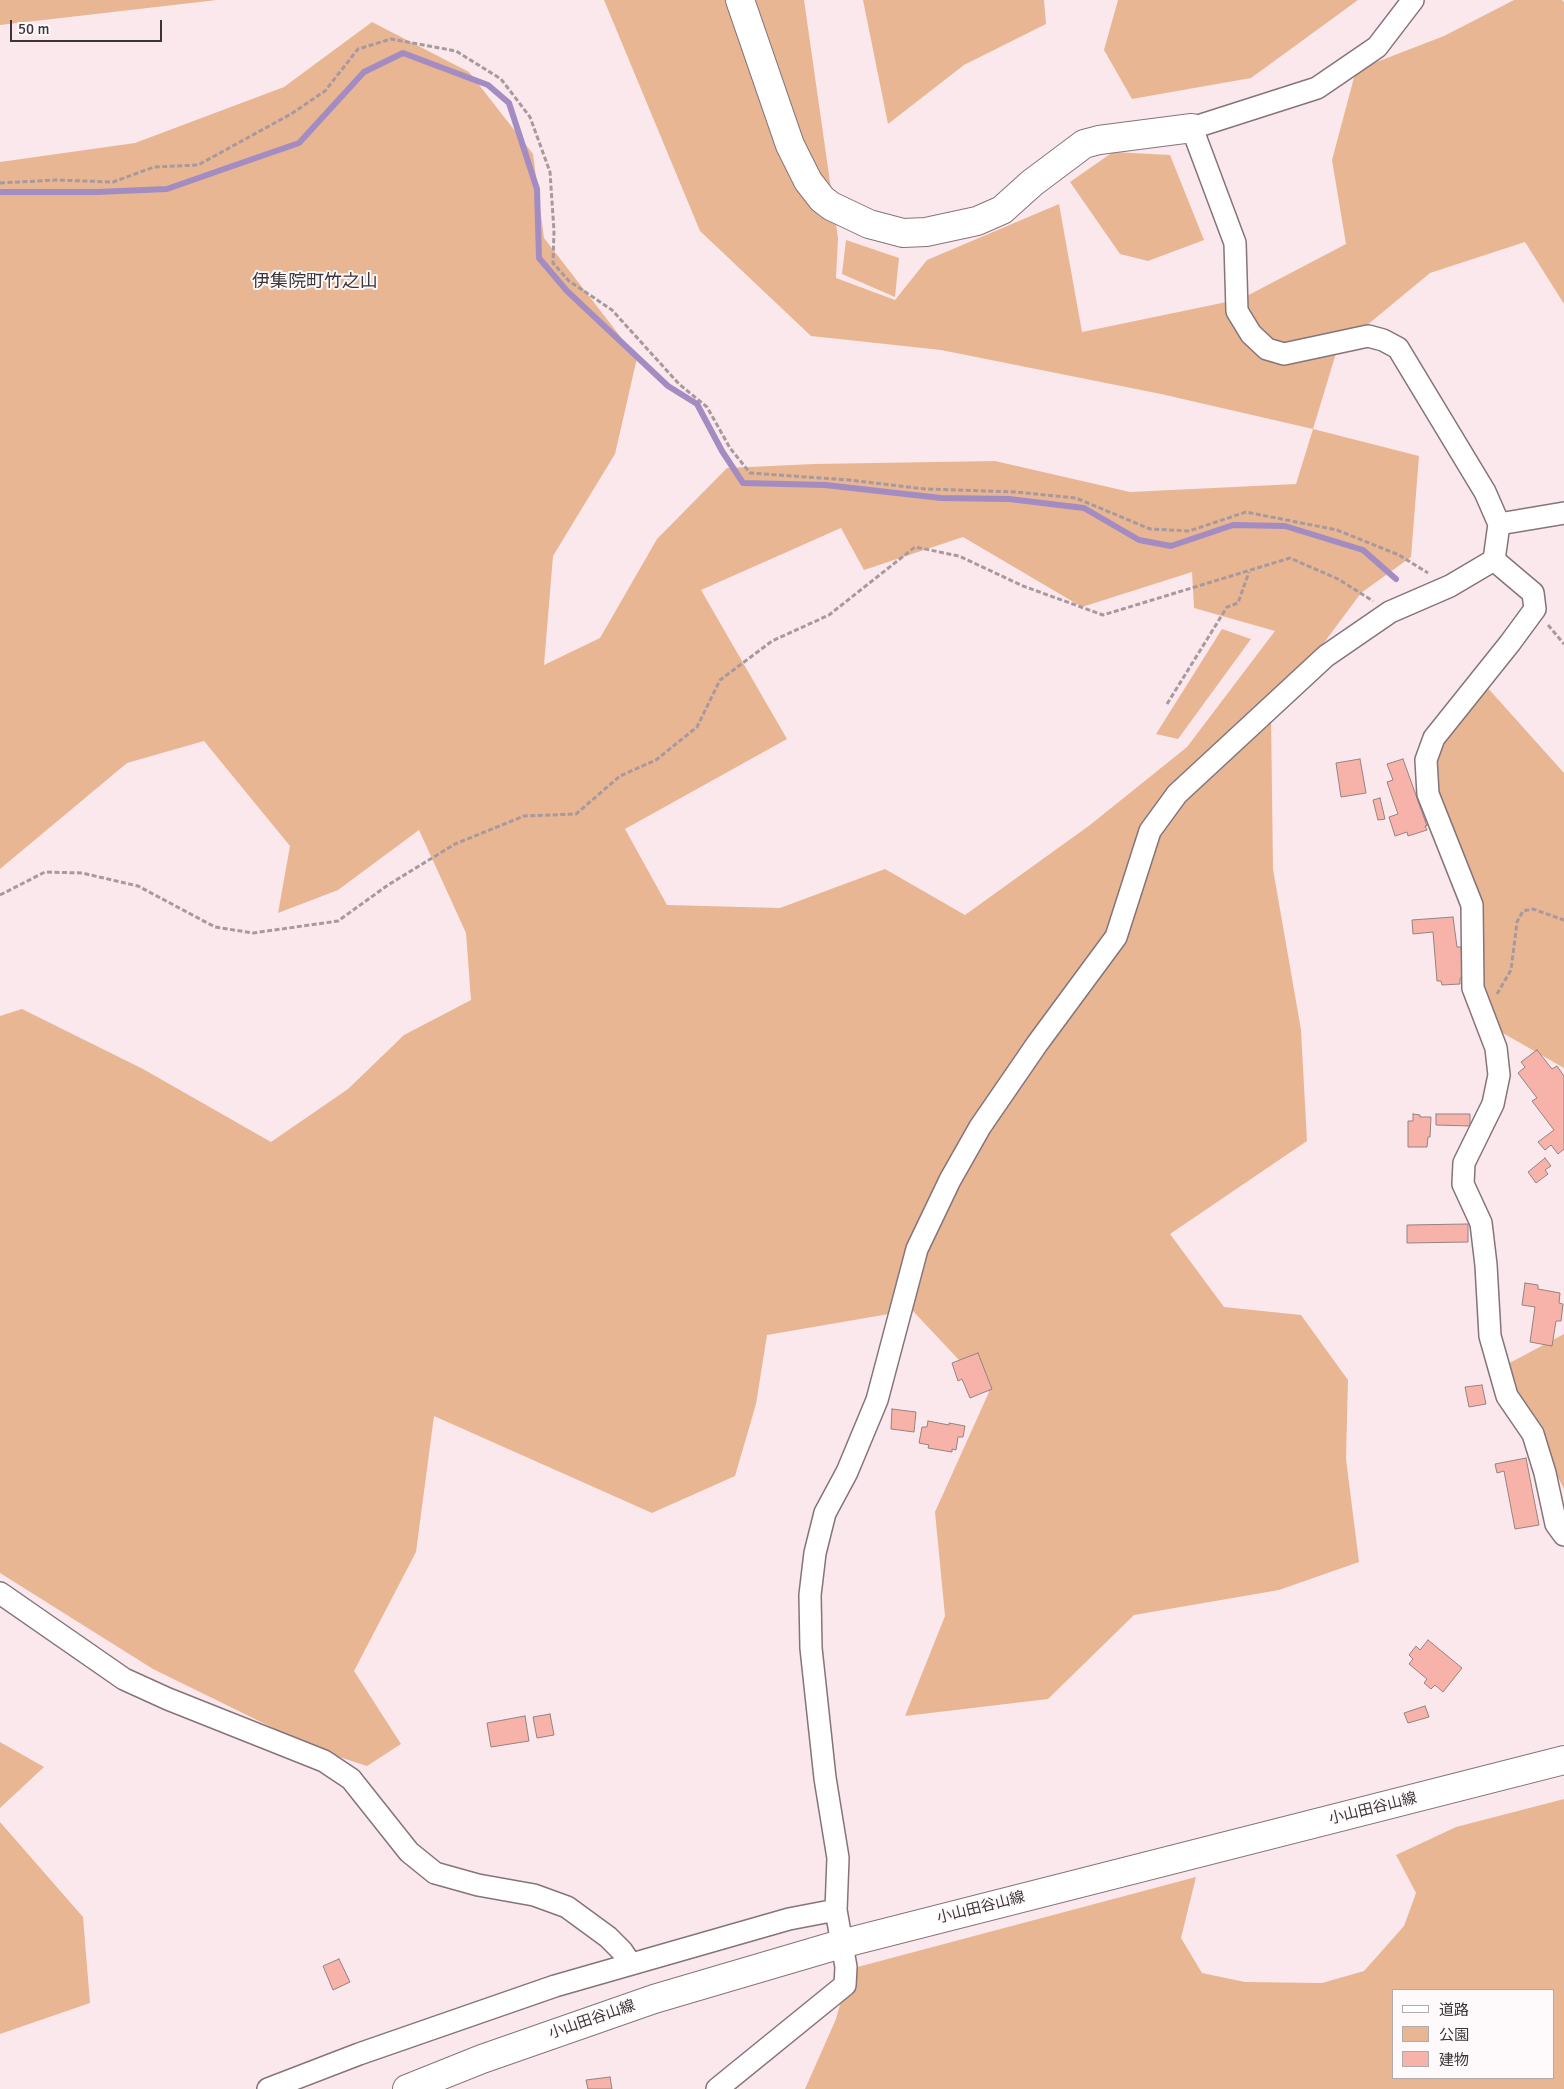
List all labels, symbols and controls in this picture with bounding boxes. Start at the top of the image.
scale bar [12,10,165,42]
text: 50 m [18,20,49,38]
district label: 伊集院町竹之山 [252,271,378,293]
street label: 小山田谷山線 [1327,1789,1419,1829]
street label: 小山田谷山線 [935,1888,1027,1928]
legend [1392,1989,1554,2079]
street label: 小山田谷山線 [547,1997,637,2043]
text: 道路 [1439,2001,1469,2019]
text: 公園 [1439,2026,1469,2044]
text: 建物 [1439,2051,1469,2069]

